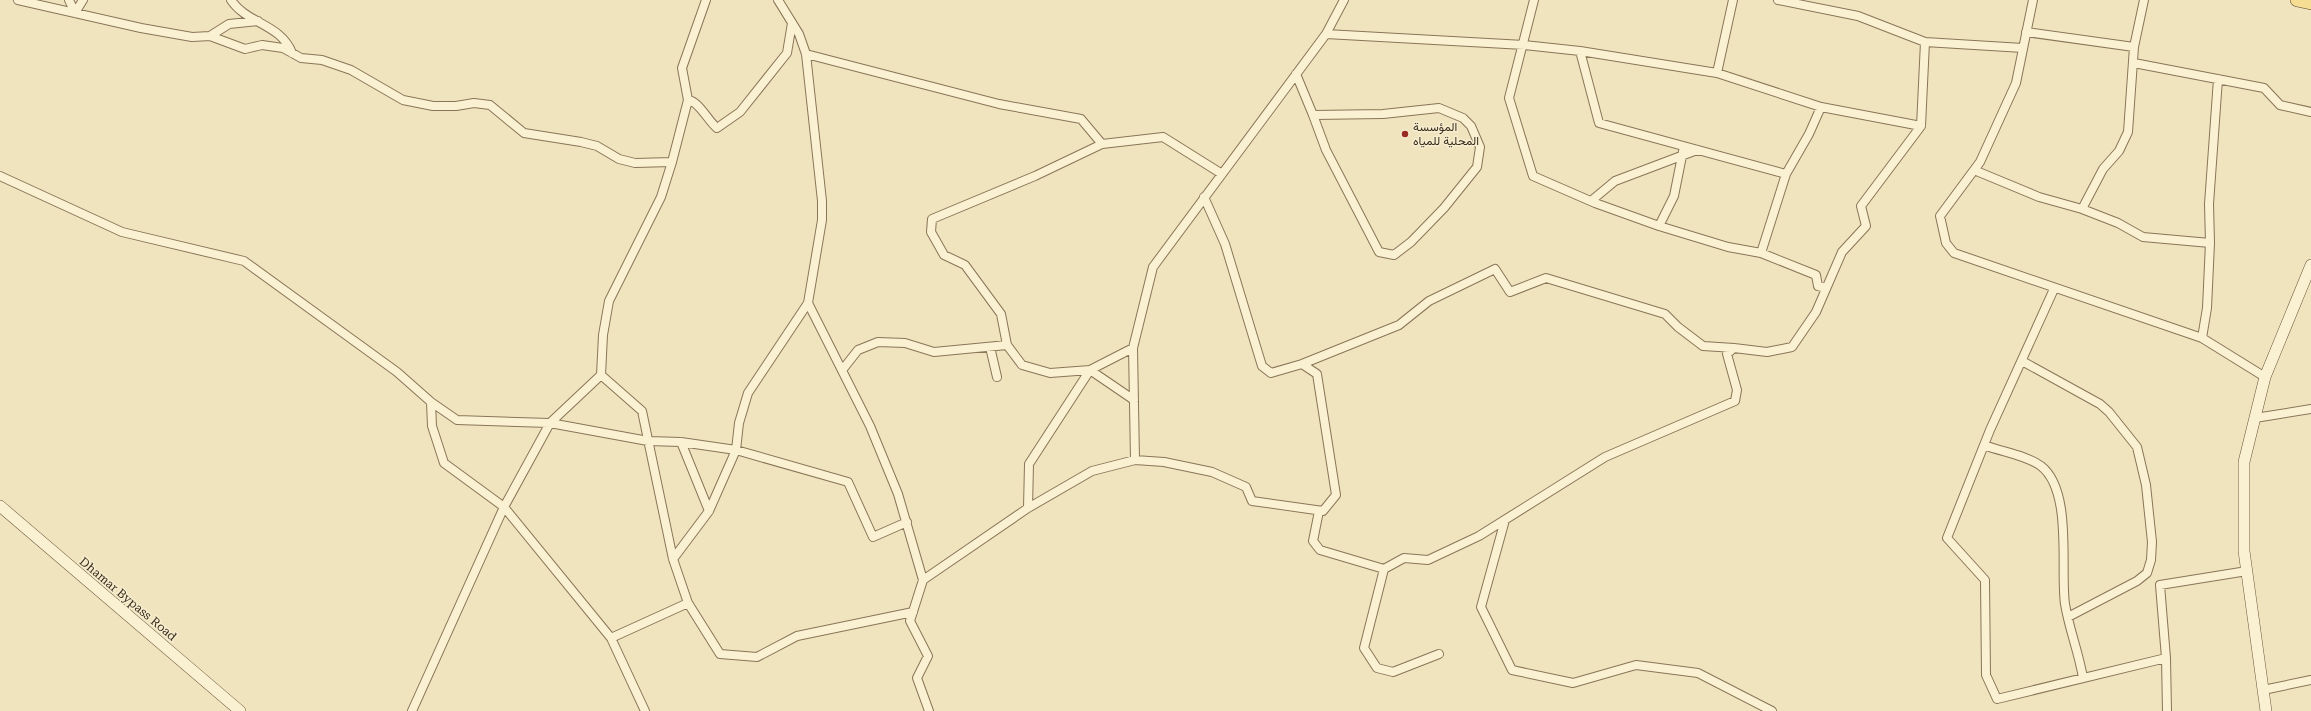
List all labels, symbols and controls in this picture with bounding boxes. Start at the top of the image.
place label: المؤسسة المحلية للمياه [1413,120,1479,148]
marker: المؤسسة المحلية للمياه [1400,129,1410,139]
street label: Dhamar Bypass Road [77,554,180,644]

